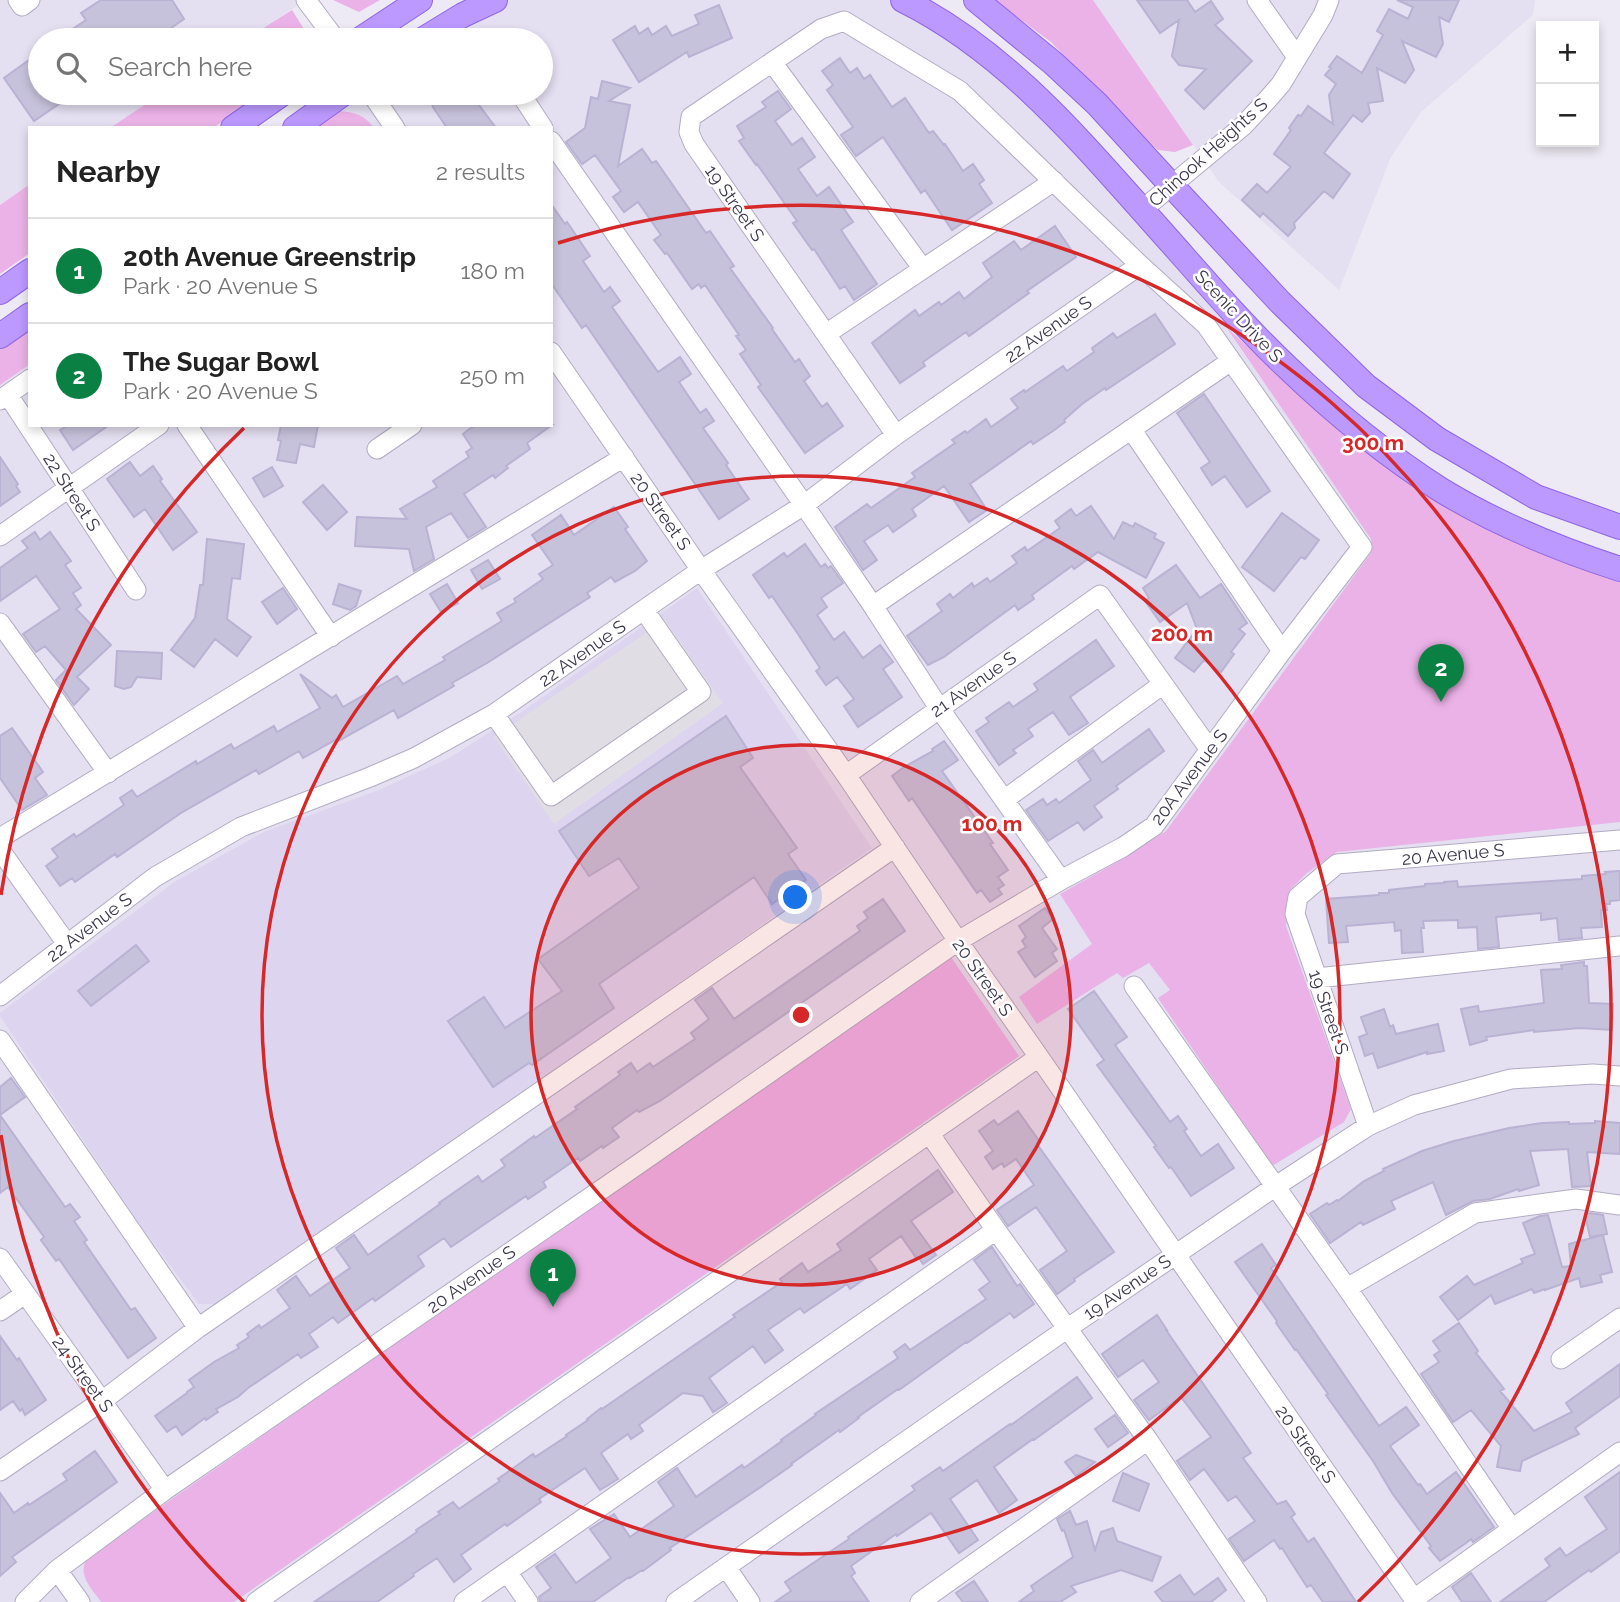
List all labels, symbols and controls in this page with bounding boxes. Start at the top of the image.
map controls [1536,21,1599,147]
button: + [1536,21,1599,84]
search box [28,28,553,105]
icon: search [52,48,90,86]
text: Search here [108,52,252,82]
button: − [1536,84,1599,147]
street label: Chinook Heights S [1144,93,1272,211]
text: Nearby [56,154,160,189]
text: 2 results [436,158,525,185]
street label: 19 Street S [701,161,769,245]
text: 20th Avenue Greenstrip [123,242,416,272]
text: 1 [73,257,85,284]
text: 180 m [460,257,525,284]
street label: Scenic Drive S [1191,265,1287,367]
text: Park · 20 Avenue S [123,272,318,299]
street label: 22 Avenue S [1000,291,1096,367]
text: The Sugar Bowl [123,347,319,377]
text: 2 [73,362,85,389]
text: 250 m [459,362,525,389]
text: Park · 20 Avenue S [123,377,318,404]
text: 300 m [1342,430,1404,455]
street label: 22 Street S [39,449,105,535]
street label: 20 Street S [626,468,696,554]
street label: 22 Avenue S [534,615,630,691]
text: 200 m [1151,621,1213,646]
pin: 2 [1418,644,1464,702]
street label: 21 Avenue S [926,647,1020,721]
street label: 20A Avenue S [1146,725,1232,829]
text: 100 m [962,811,1022,836]
street label: 20 Avenue S [1401,839,1505,869]
your location [778,880,812,914]
street label: 22 Avenue S [42,888,136,966]
street label: 20 Street S [948,934,1018,1020]
street label: 19 Street S [1305,967,1353,1057]
centre of rings [789,1003,813,1027]
street label: 20 Avenue S [423,1241,519,1317]
pin: 1 [530,1249,576,1307]
street label: 19 Avenue S [1079,1250,1175,1324]
street label: 24 Street S [48,1332,118,1416]
street label: 20 Street S [1271,1401,1341,1487]

